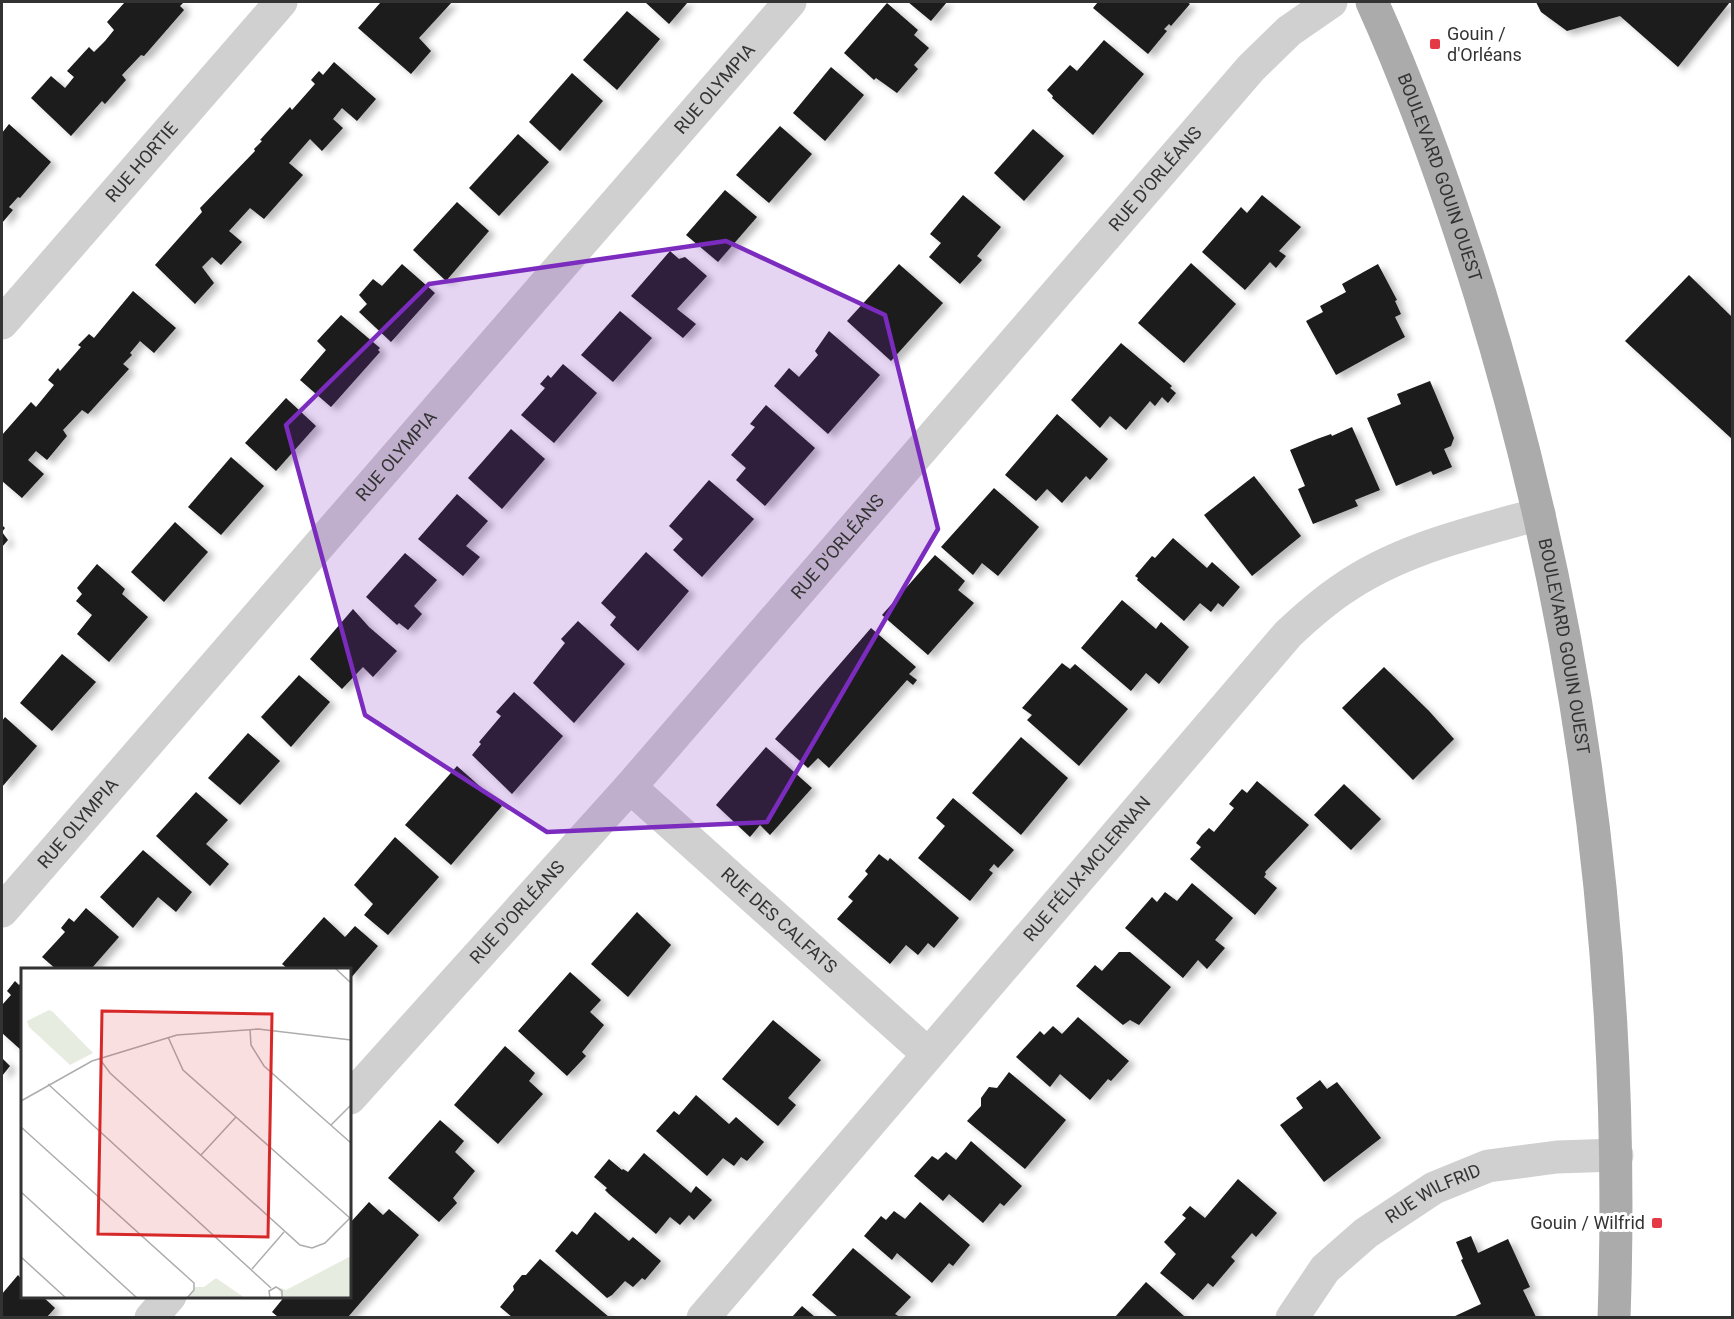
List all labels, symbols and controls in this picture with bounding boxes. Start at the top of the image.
place label: Gouin / d'Orléans [1447,23,1522,65]
marker: Gouin / d'Orléans [1428,37,1442,51]
street label: RUE OLYMPIA [670,39,759,138]
street label: BOULEVARD GOUIN OUEST [1393,70,1486,284]
street label: RUE HORTIE [101,118,182,206]
street label: RUE D'ORLÉANS [1104,122,1206,235]
street label: RUE OLYMPIA [351,406,441,505]
street label: RUE D'ORLÉANS [786,490,888,603]
street label: BOULEVARD GOUIN OUEST [1534,536,1594,756]
street label: RUE OLYMPIA [33,774,122,872]
street label: RUE FÉLIX-MCLERNAN [1019,792,1155,945]
street label: RUE D'ORLÉANS [465,856,569,968]
street label: RUE DES CALFATS [717,863,842,978]
inset map [21,968,351,1298]
street label: RUE WILFRID [1381,1159,1484,1227]
place label: Gouin / Wilfrid [1530,1212,1645,1233]
marker: Gouin / Wilfrid [1650,1216,1664,1230]

